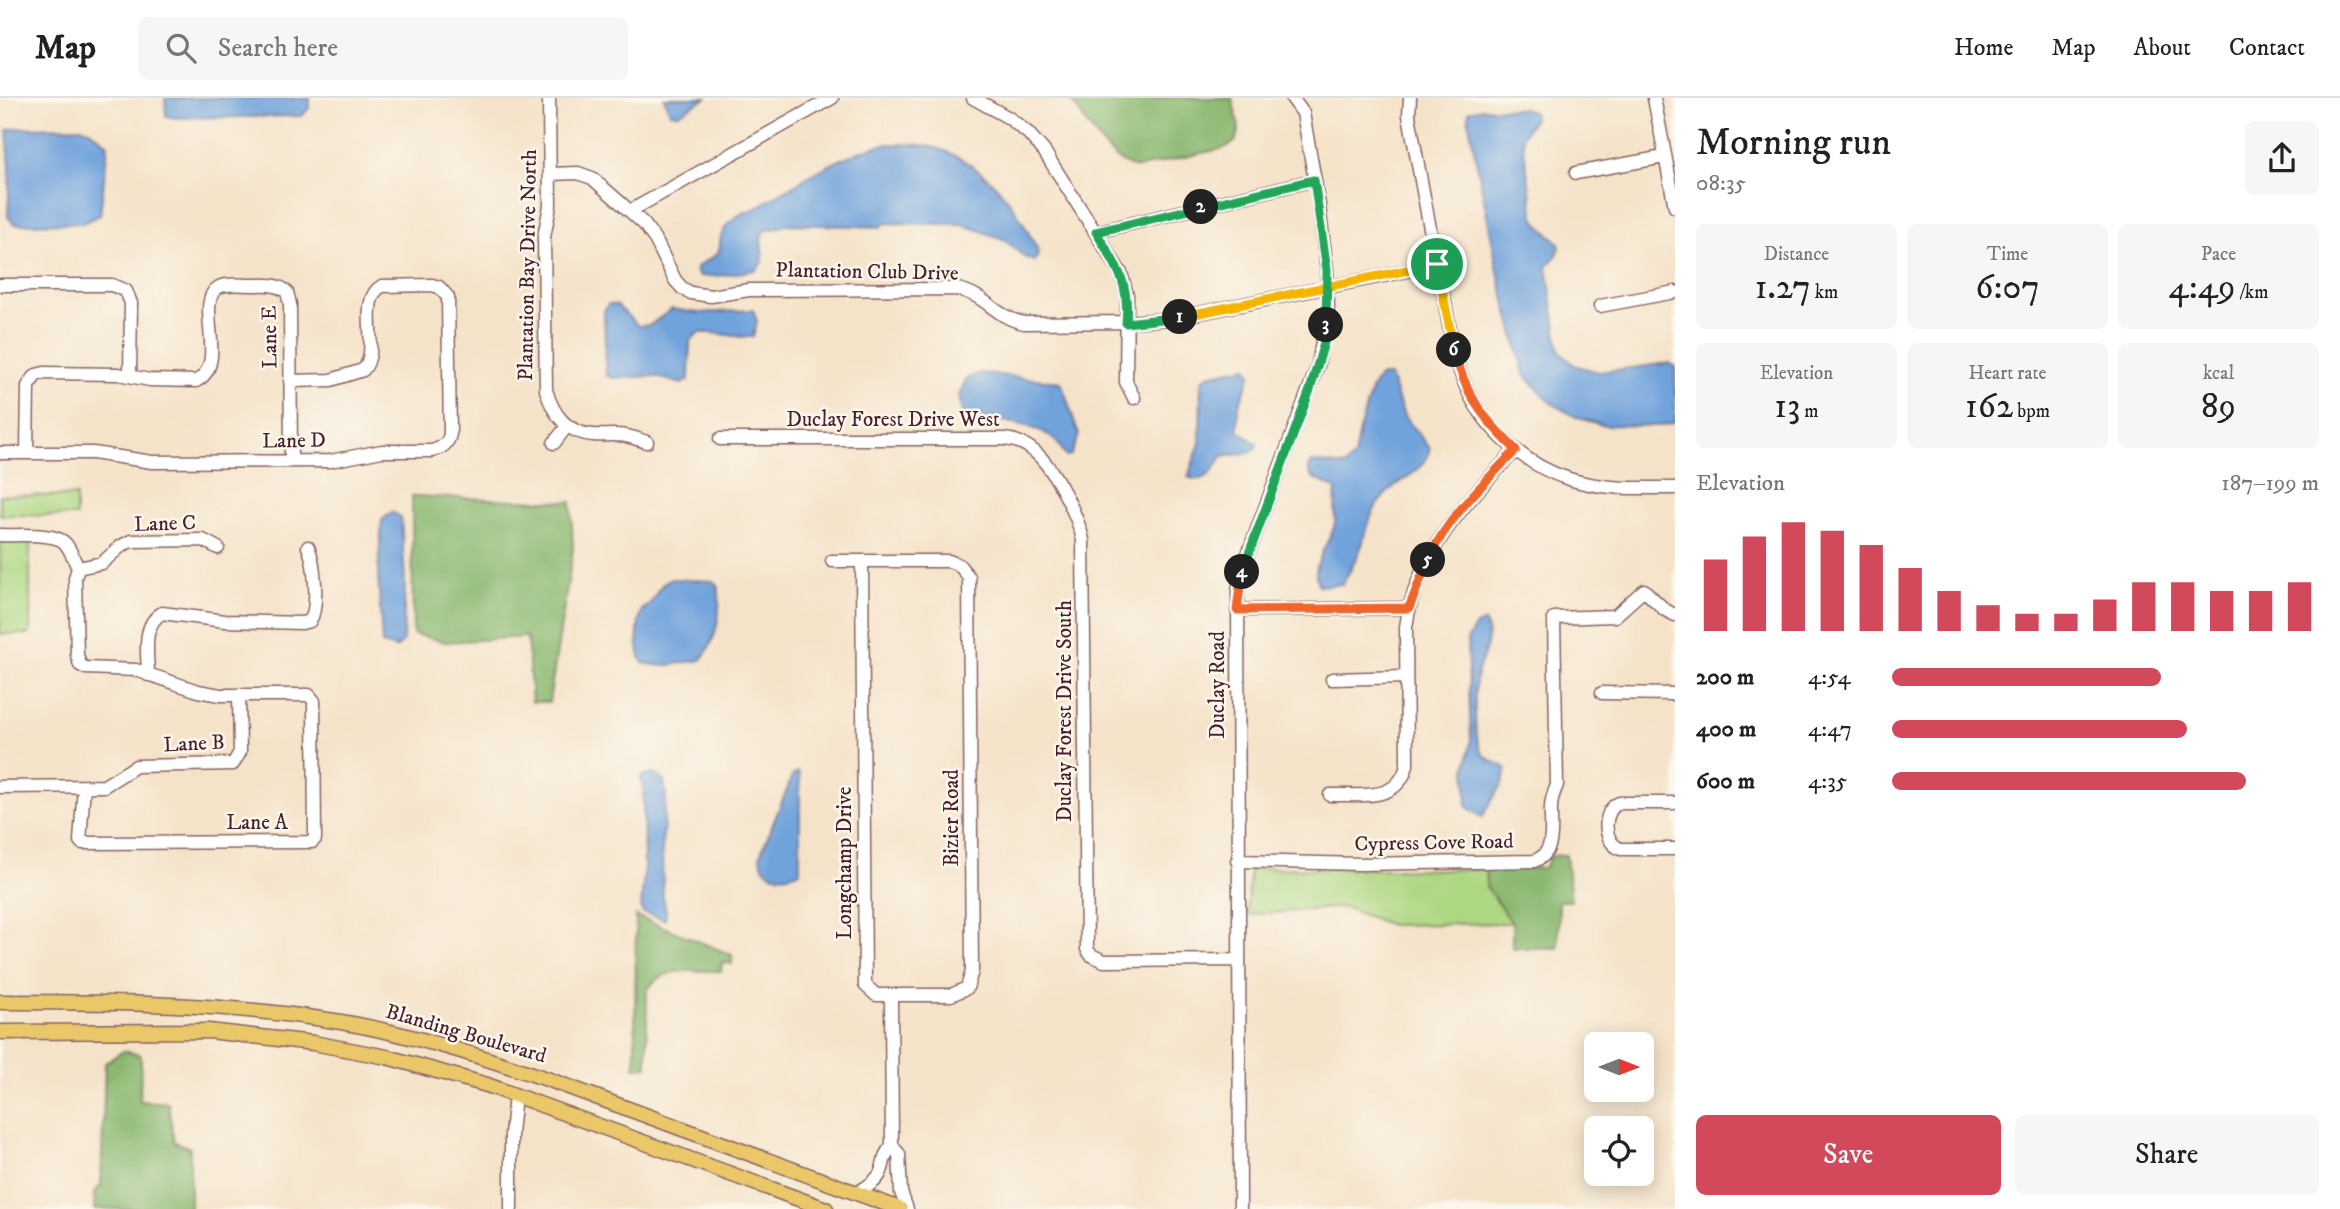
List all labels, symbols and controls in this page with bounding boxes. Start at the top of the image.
search box [138,17,628,80]
text: Map [35,28,96,69]
icon: search [162,29,200,67]
text: Search here [218,32,338,65]
text: Home [1954,33,2013,63]
text: Map [2051,33,2096,63]
text: About [2134,33,2191,63]
text: Contact [2229,33,2305,63]
text: Morning run [1696,119,1891,167]
button: share [2245,121,2319,195]
street label: Plantation Bay Drive North [513,149,543,381]
text: 08:35 [1696,169,1746,198]
pin: 2 [1184,190,1218,224]
text: 2 [1196,195,1205,218]
pin [1407,234,1467,294]
text: Distance [1764,243,1829,266]
text: Time [1987,243,2028,266]
text: Pace [2201,243,2236,266]
icon: arrive [1418,245,1456,283]
street label: Plantation Club Drive [775,257,959,287]
text: 1.27 [1755,266,1811,310]
text: 6:07 [1975,266,2040,310]
text: 4:49 [2169,266,2235,310]
text: km [1811,281,1838,304]
text: /km [2235,281,2268,304]
pin: 1 [1162,300,1198,334]
street label: Lane E [256,305,284,369]
text: 1 [1176,305,1183,328]
pin: 3 [1308,308,1344,342]
text: 3 [1322,313,1329,336]
pin: 6 [1436,332,1472,368]
text: 6 [1449,338,1458,361]
text: Elevation [1760,362,1833,385]
text: Heart rate [1969,362,2046,385]
text: kcal [2203,362,2234,385]
text: 13 [1774,385,1800,429]
text: 162 [1965,385,2013,429]
text: 89 [2201,385,2236,429]
text: m [1800,400,1819,423]
text: bpm [2013,400,2050,423]
street label: Duclay Forest Drive West [786,407,1000,433]
street label: Lane D [262,427,326,455]
text: Elevation [1696,469,1785,498]
text: 187–199 m [2221,469,2319,498]
street label: Lane C [134,510,196,538]
pin: 5 [1410,542,1446,578]
text: 5 [1423,548,1432,571]
pin: 4 [1224,554,1260,589]
text: 4 [1236,560,1247,583]
street label: Duclay Forest Drive South [1052,600,1078,822]
street label: Duclay Road [1205,631,1231,739]
text: 200 m [1696,663,1754,692]
text: 4:54 [1808,663,1851,692]
text: 400 m [1696,715,1756,744]
text: 4:47 [1808,715,1852,744]
street label: Lane B [163,729,225,759]
text: 600 m [1696,767,1755,796]
text: 4:35 [1808,767,1847,796]
street label: Bizier Road [939,769,965,867]
street label: Longchamp Drive [832,786,858,940]
street label: Lane A [226,810,288,836]
street label: Cypress Cove Road [1354,829,1514,857]
street label: Blanding Boulevard [383,999,550,1069]
north arrow [1584,1032,1654,1102]
map controls [1584,1032,1654,1186]
button: Save [1696,1115,2001,1195]
button: Share [2015,1115,2319,1195]
button: locate [1584,1116,1654,1186]

